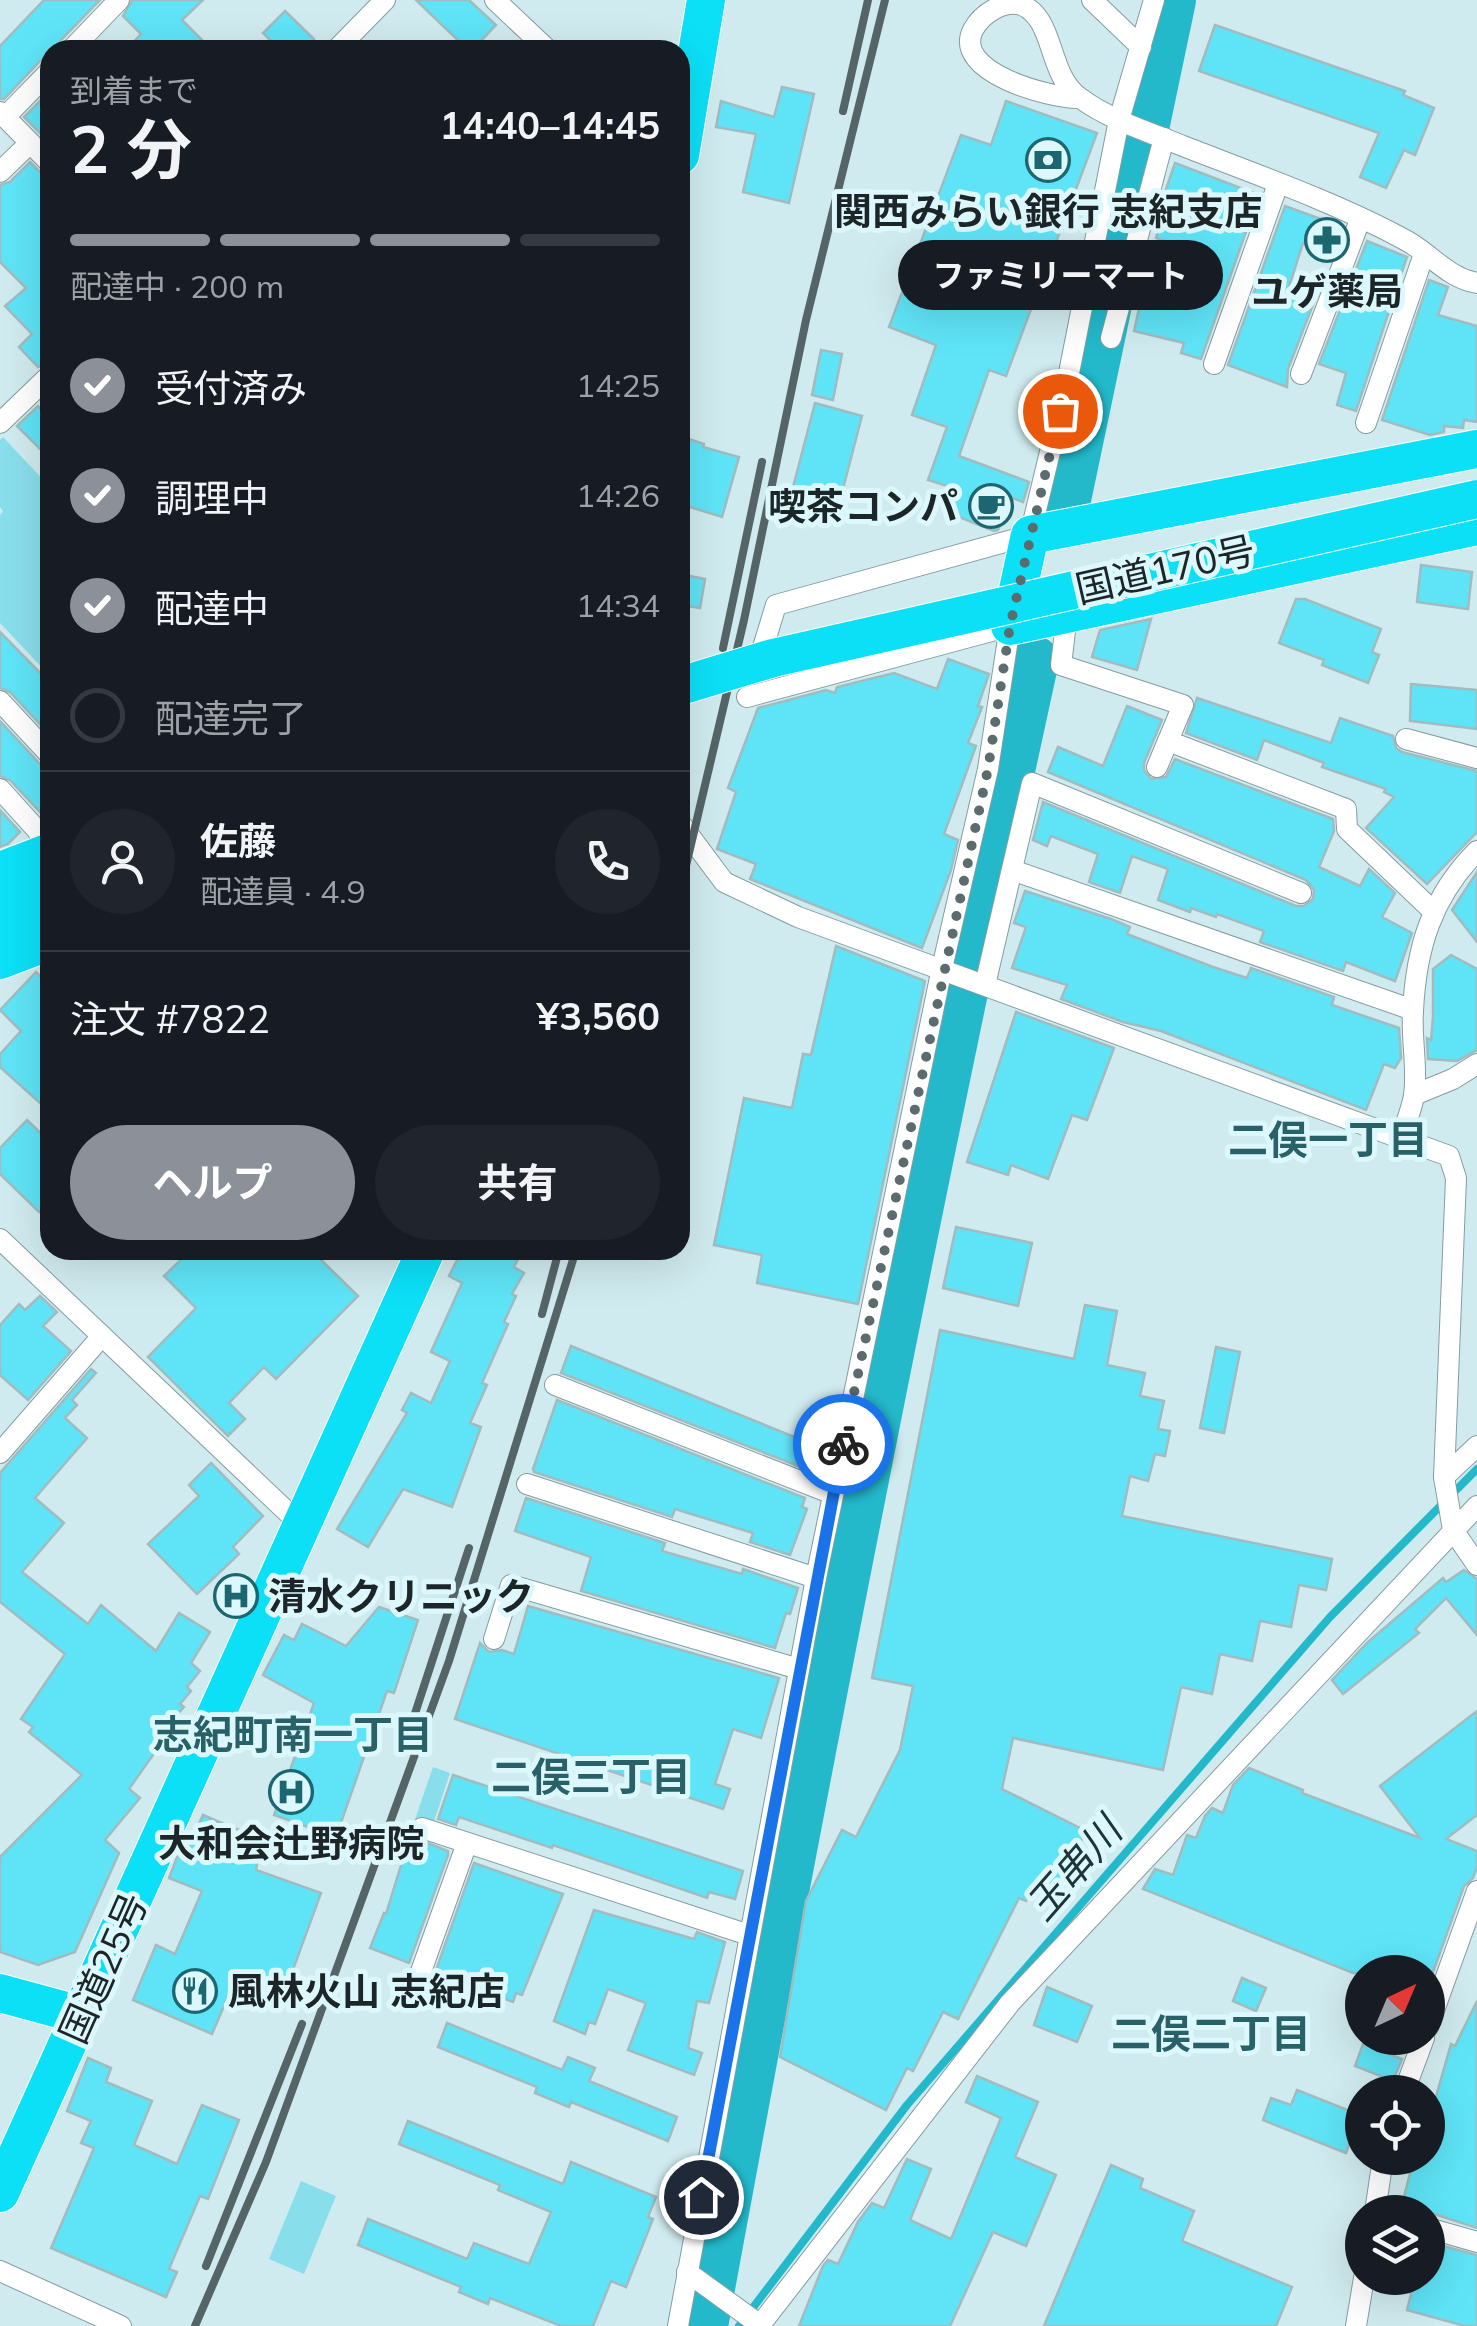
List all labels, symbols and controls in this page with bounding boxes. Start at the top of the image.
text: 到着まで [70,70,198,110]
text: 14:40–14:45 [440,101,660,149]
text: 2 分 [70,108,192,189]
bank icon: 関西みらい銀行 志紀支店 [1025,137,1071,183]
place label: 関西みらい銀行 志紀支店 [834,187,1262,235]
pharmacy icon: ユゲ薬局 [1304,217,1350,263]
callout: ファミリーマート [898,241,1222,311]
text: ファミリーマート [932,255,1189,295]
text: 配達中 · 200 m [70,266,284,306]
place label: ユゲ薬局 [1251,267,1403,315]
icon: check [70,358,125,413]
text: 受付済み [155,364,307,412]
text: 14:25 [576,365,660,405]
pin [1018,369,1103,454]
icon: bag [1033,384,1088,439]
icon: check [70,468,125,523]
text: 調理中 [155,474,269,522]
text: 14:26 [576,475,660,515]
place label: 喫茶コンパ [768,482,958,530]
cafe icon: 喫茶コンパ [968,483,1014,529]
street label: 国道170号 [1071,525,1259,613]
icon: check [70,578,125,633]
text: 配達中 [155,584,269,632]
text: 14:34 [576,585,660,625]
text: 配達完了 [155,694,307,742]
button: person [70,809,175,914]
button: phone [555,809,660,914]
text: 佐藤 [200,817,276,865]
text: 配達員 · 4.9 [200,871,366,911]
text: ¥3,560 [537,992,660,1040]
text: 注文 #7822 [70,995,270,1043]
district label: 二俣一丁目 [1228,1114,1428,1164]
button: ヘルプ [70,1125,355,1240]
button: 共有 [375,1125,660,1240]
courier [793,1394,893,1494]
icon: bike [816,1417,871,1472]
place label: 清水クリニック [268,1572,534,1620]
hospital icon: 清水クリニック [213,1573,259,1619]
district label: 志紀町南一丁目 [153,1709,433,1759]
district label: 二俣三丁目 [491,1751,691,1801]
hospital icon: 大和会辻野病院 [268,1769,314,1815]
water label: 玉串川 [1015,1803,1134,1930]
place label: 大和会辻野病院 [158,1819,424,1867]
street label: 国道25号 [49,1885,157,2051]
north arrow [1345,1955,1445,2055]
map controls [1345,1955,1445,2295]
place label: 風林火山 志紀店 [228,1967,504,2015]
restaurant icon: 風林火山 志紀店 [172,1968,218,2014]
district label: 二俣二丁目 [1111,2008,1311,2058]
button: locate [1345,2075,1445,2175]
pin [659,2155,744,2240]
icon: home [674,2170,729,2225]
button: layers [1345,2195,1445,2295]

